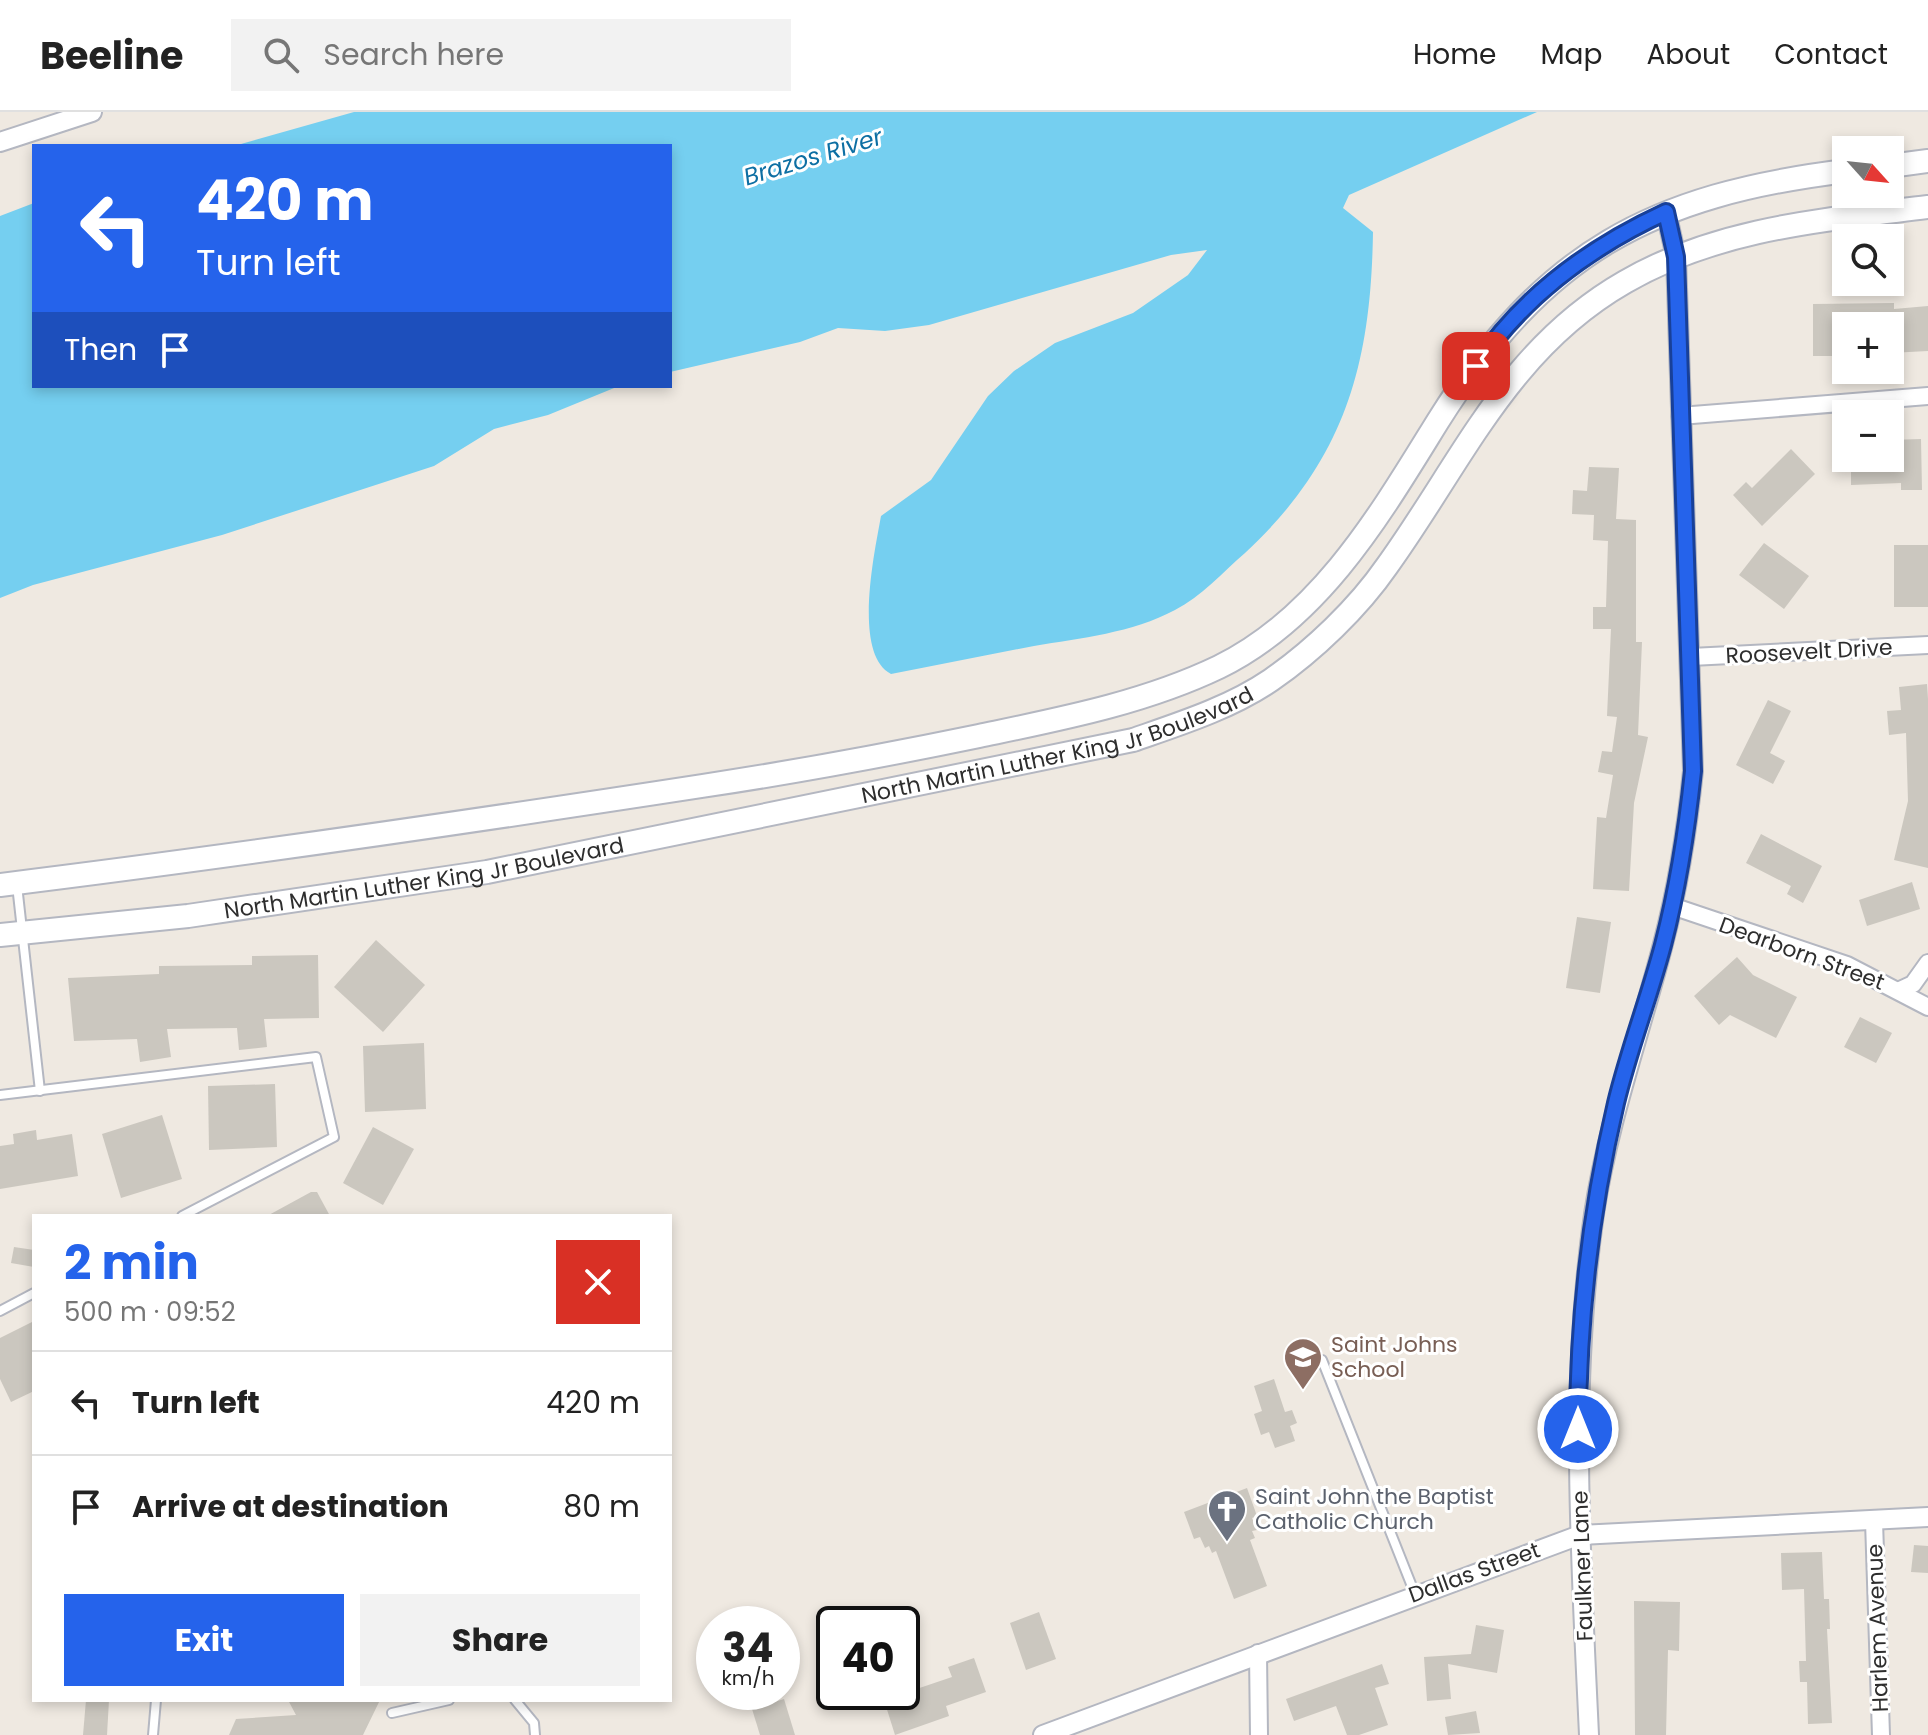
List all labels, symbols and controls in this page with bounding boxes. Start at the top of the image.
search box [231,19,791,91]
text: Beeline [40,29,183,82]
icon: search [259,33,303,77]
text: Search here [323,33,504,76]
text: Home [1413,35,1496,74]
text: Map [1540,35,1602,74]
text: About [1646,35,1730,74]
text: Contact [1774,35,1888,74]
water label: Brazos River [739,119,887,193]
north arrow [1832,136,1904,208]
map controls [1832,136,1904,472]
text: 420 m [196,161,374,240]
icon: left [64,176,168,280]
button: search [1832,224,1904,296]
text: Turn left [196,237,341,288]
button: + [1832,312,1904,384]
text: Then [64,328,137,371]
icon: arrive [153,328,197,372]
pin [1442,332,1510,400]
icon: arrive [1454,344,1498,388]
button: − [1832,400,1904,472]
street label: Roosevelt Drive [1725,632,1893,671]
street label: North Martin Luther King Jr Boulevard [859,679,1259,811]
street label: North Martin Luther King Jr Boulevard [222,829,627,927]
street label: Dearborn Street [1715,909,1889,998]
text: 2 min [64,1229,199,1296]
button: close [556,1240,640,1324]
text: 500 m · 09:52 [64,1294,236,1330]
place label: Saint Johns School [1331,1329,1458,1385]
school or university icon: Saint Johns School [1282,1336,1324,1391]
icon: left [64,1381,108,1425]
text: Turn left [132,1381,260,1424]
text: 420 m [546,1381,640,1424]
position arrow [1536,1387,1620,1471]
place label: Saint John the Baptist Catholic Church [1255,1481,1494,1537]
icon: arrive [64,1485,108,1529]
text: Arrive at destination [132,1485,449,1528]
text: 80 m [563,1485,640,1528]
church icon: Saint John the Baptist Catholic Church [1206,1488,1248,1543]
street label: Faulkner Lane [1564,1490,1601,1642]
street label: Dallas Street [1404,1534,1544,1611]
street label: Harlem Avenue [1859,1543,1896,1713]
button: Exit [64,1594,344,1686]
button: Share [360,1594,640,1686]
speed limit sign: 40 [816,1606,920,1710]
text: 34 [722,1620,774,1676]
text: km/h [721,1664,775,1692]

